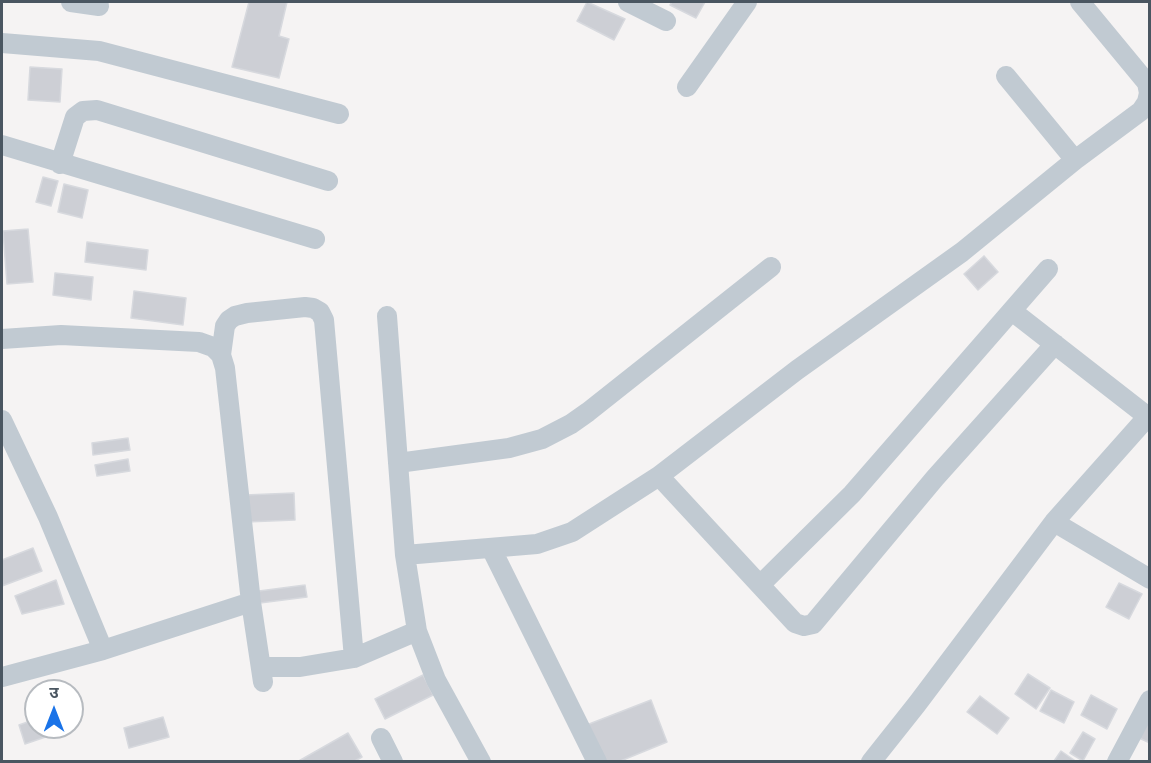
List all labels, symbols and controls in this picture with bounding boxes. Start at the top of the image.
north arrow [24,679,84,739]
text: उ [49,682,59,704]

